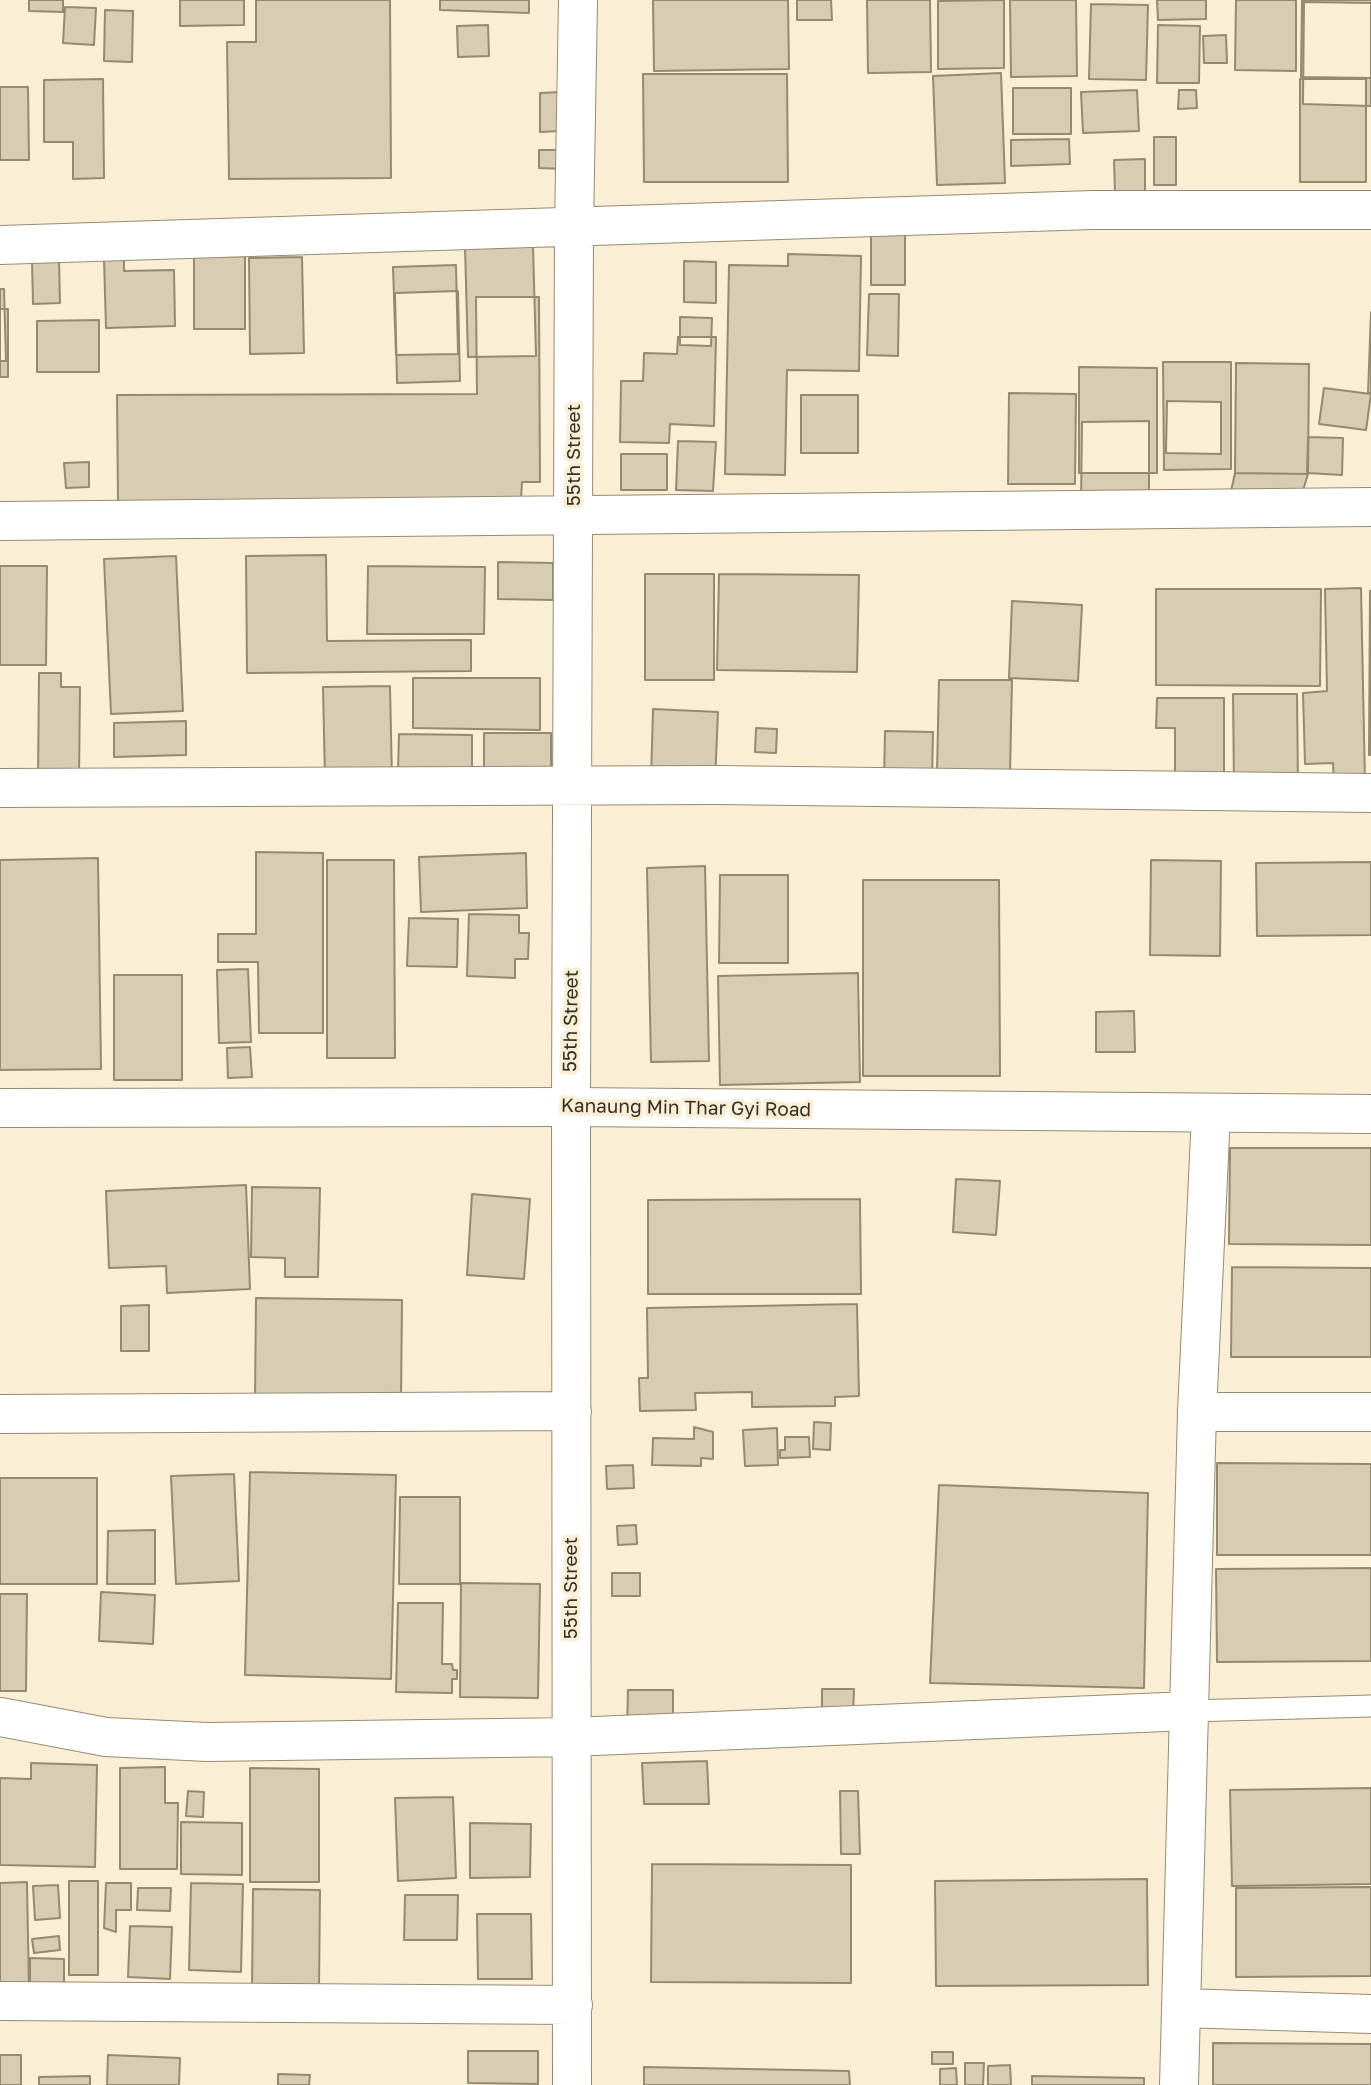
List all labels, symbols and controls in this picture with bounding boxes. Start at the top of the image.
street label: 55th Street [563,404,585,506]
street label: 55th Street [559,970,583,1072]
street label: Kanaung Min Thar Gyi Road [561,1094,811,1122]
street label: 55th Street [560,1537,582,1639]

